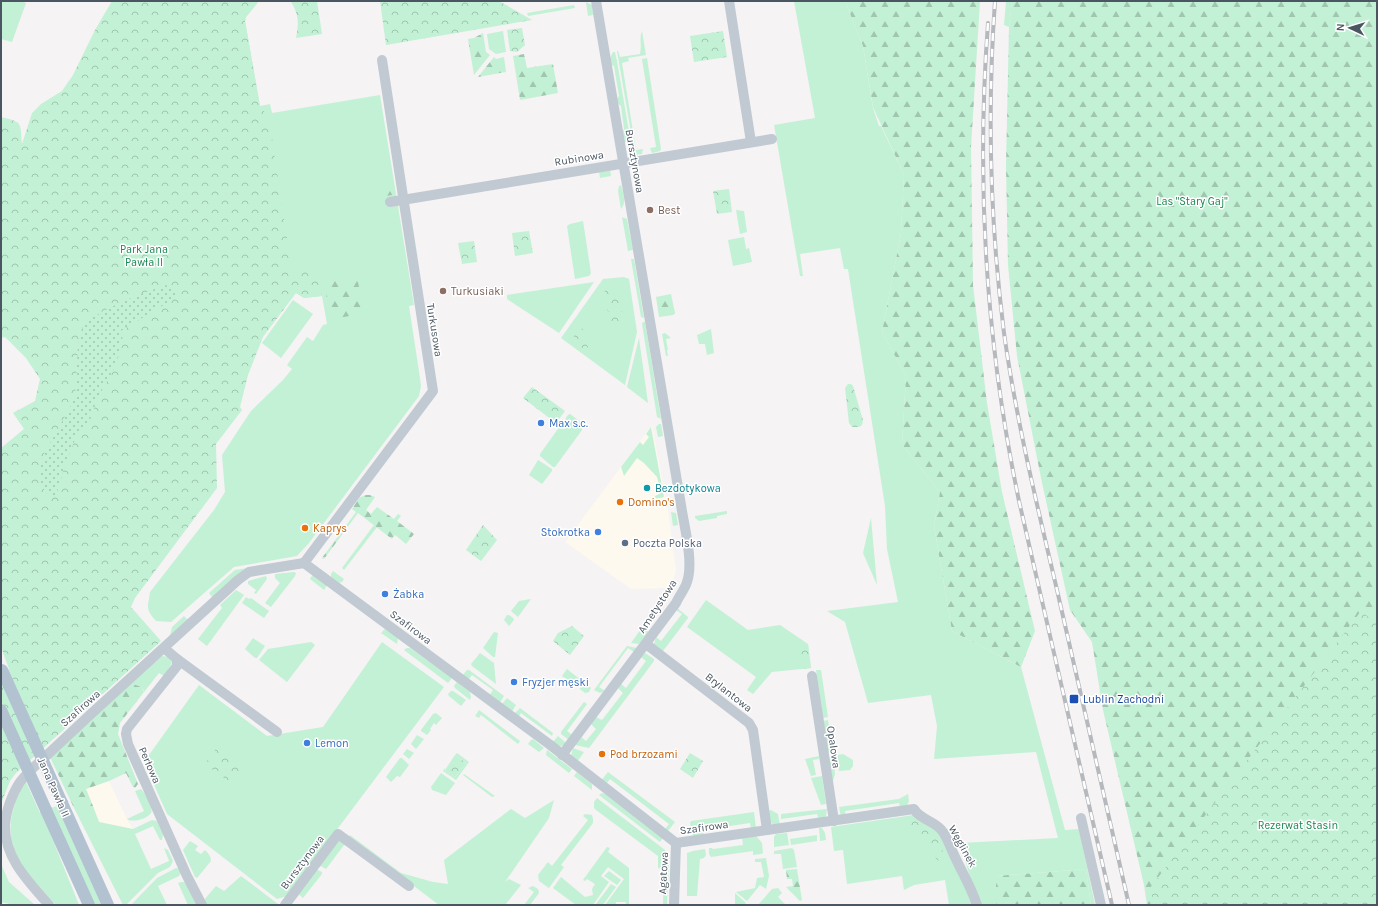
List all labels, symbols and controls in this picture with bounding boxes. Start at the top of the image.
north arrow [1330,8,1370,48]
text: N [1334,23,1347,32]
street label: Bursztynowa [623,128,647,194]
street label: Rubinowa [553,148,605,169]
park label: Las "Stary Gaj" [1156,195,1228,208]
place label: Best [658,204,680,217]
marker: Best [645,205,655,215]
park label: Park Jana Pawła II [120,243,168,269]
place label: Turkusiaki [451,285,504,298]
marker: Turkusiaki [438,286,448,296]
street label: Turkusowa [424,302,445,358]
place label: Max s.c. [549,417,588,430]
marker: Max s.c. [536,418,546,428]
place label: Bezdotykowa [655,482,721,495]
marker: Bezdotykowa [642,483,652,493]
place label: Domino's [628,496,675,509]
marker: Domino's [615,497,625,507]
place label: Kaprys [313,522,347,535]
marker: Kaprys [300,523,310,533]
place label: Stokrotka [541,526,590,539]
marker: Stokrotka [593,527,603,537]
place label: Poczta Polska [633,537,702,550]
marker: Poczta Polska [620,538,630,548]
street label: Ametystowa [635,577,680,636]
place label: Żabka [393,587,424,601]
marker: Żabka [380,589,390,599]
street label: Szafirowa [387,607,434,647]
street label: Brylantowa [703,670,755,715]
place label: Fryzjer męski [522,676,589,689]
marker: Fryzjer męski [509,677,519,687]
street label: Szafirowa [58,687,103,730]
marker: Lublin Zachodni [1068,693,1080,705]
place label: Lublin Zachodni [1083,693,1164,706]
street label: Opalowa [824,725,843,769]
place label: Lemon [315,737,349,750]
marker: Lemon [302,738,312,748]
street label: Perłowa [136,745,163,786]
place label: Pod brzozami [610,748,678,761]
marker: Pod brzozami [597,749,607,759]
street label: Jana Pawła II [35,755,72,819]
street label: Szafirowa [679,818,729,837]
park label: Rezerwat Stasin [1258,819,1338,832]
street label: Węglinek [946,823,979,870]
street label: Bursztynowa [278,833,327,892]
street label: Agatowa [656,851,671,895]

